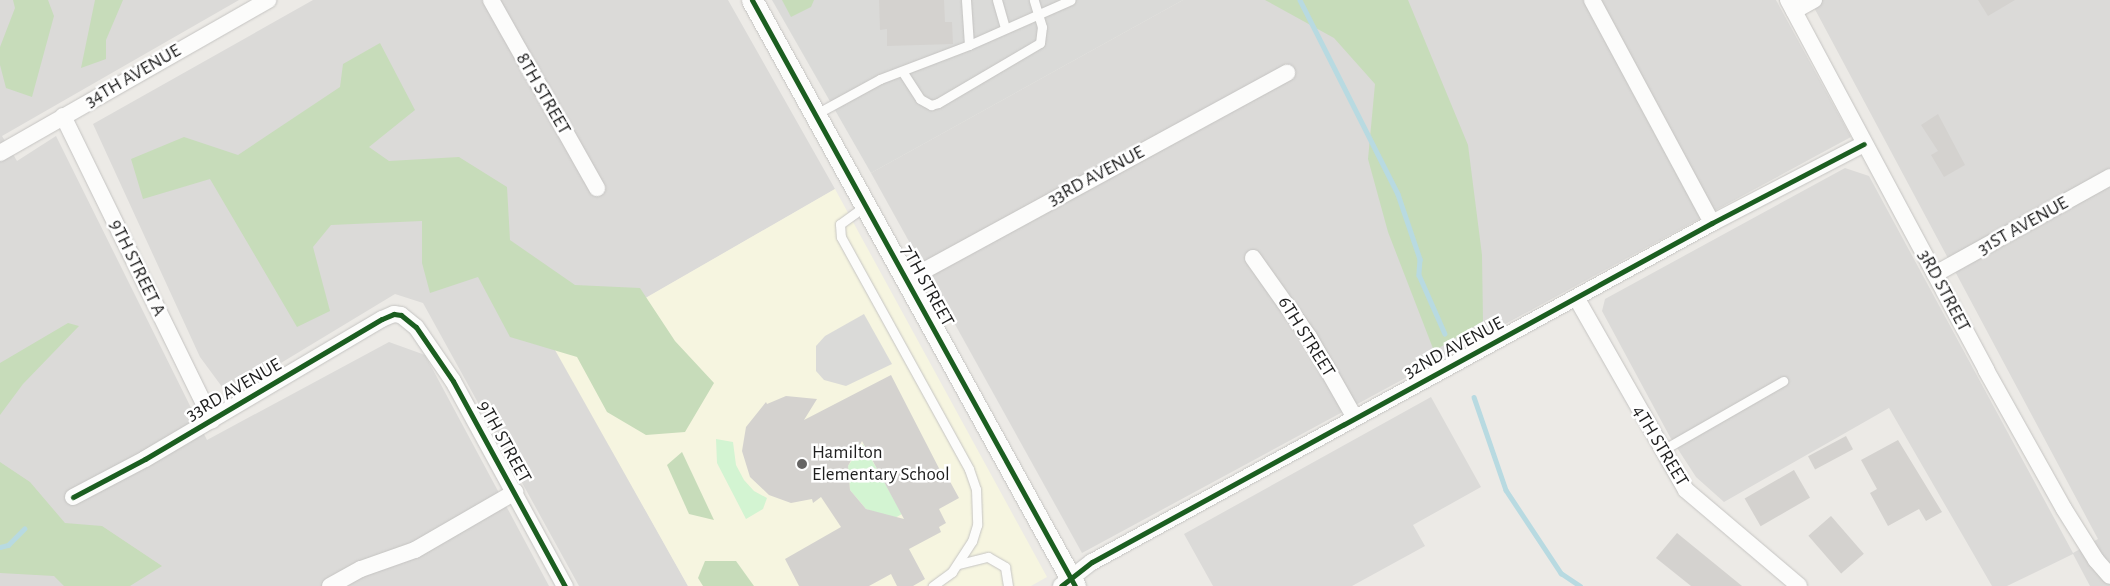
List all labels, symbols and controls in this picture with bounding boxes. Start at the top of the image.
street label: 34TH AVENUE [81,39,185,113]
street label: 8TH STREET [510,49,576,139]
street label: 33RD AVENUE [1044,141,1148,211]
street label: 31ST AVENUE [1974,192,2072,260]
street label: 9TH STREET A [104,216,170,320]
street label: 7TH STREET [895,241,959,331]
street label: 3RD STREET [1913,246,1975,336]
street label: 6TH STREET [1272,293,1340,381]
street label: 32ND AVENUE [1400,312,1508,384]
street label: 33RD AVENUE [182,354,286,426]
street label: 9TH STREET [472,397,536,487]
street label: 4TH STREET [1627,401,1693,491]
place label: Hamilton Elementary School [812,442,950,486]
marker: Hamilton Elementary School [796,458,808,470]

